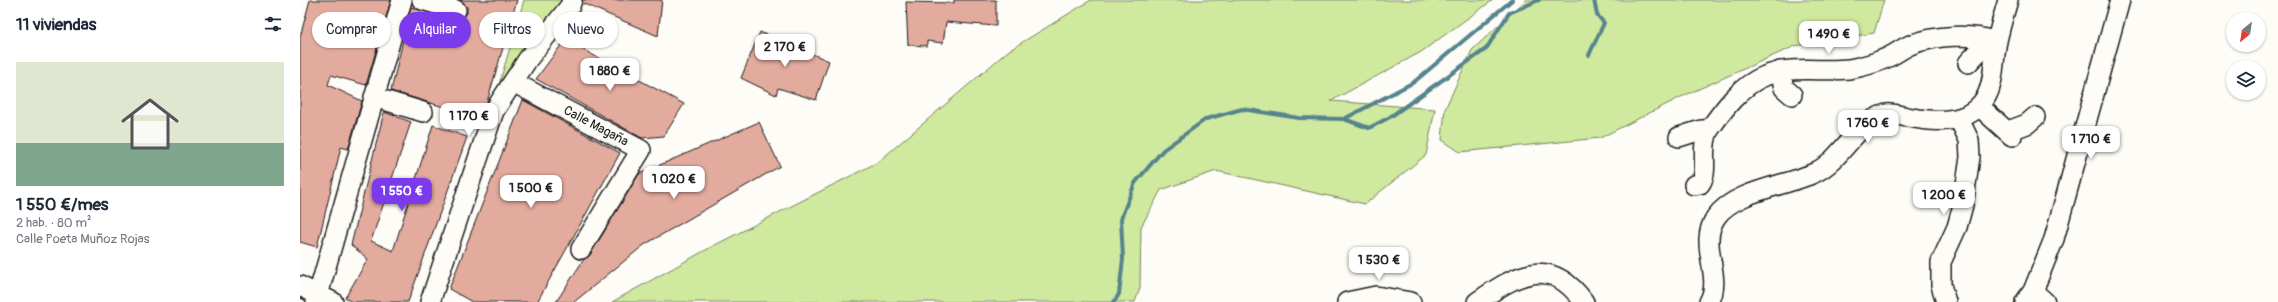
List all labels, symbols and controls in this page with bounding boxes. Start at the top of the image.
chip: Comprar [312,12,391,48]
chip: Alquilar [399,12,471,48]
chip: Filtros [479,12,545,48]
chip: Nuevo [553,12,618,48]
north arrow [2226,12,2266,52]
map controls [2226,12,2266,100]
icon: filters [262,13,284,35]
text: 11 viviendas [16,14,96,35]
pin: 1 490 € [1792,21,1866,55]
text: 1 490 € [1808,26,1850,42]
pin: 2 170 € [748,34,822,68]
text: 2 170 € [764,39,806,55]
pin: 1 880 € [573,58,647,92]
button: layers [2226,60,2266,100]
text: 1 880 € [589,63,631,79]
icon: home [114,88,186,160]
street label: Calle Magaña [561,102,631,150]
pin: 1 170 € [432,103,506,137]
text: 1 170 € [449,108,489,124]
pin: 1 760 € [1831,110,1905,144]
text: 1 760 € [1847,115,1889,131]
pin: 1 710 € [2054,126,2128,160]
text: 1 710 € [2071,131,2111,147]
pin: 1 020 € [637,166,711,200]
text: 1 020 € [652,171,696,187]
pin: 1 500 € [494,175,568,209]
pin: 1 550 € [365,178,439,212]
text: 1 500 € [509,180,553,196]
pin: 1 200 € [1907,182,1981,216]
text: 1 550 € [381,183,423,199]
text: 1 200 € [1922,187,1966,203]
text: 1 550 €/mes [16,194,108,215]
text: 2 hab. · 80 m² [16,215,92,231]
text: Calle Poeta Muñoz Rojas [16,231,149,247]
pin: 1 530 € [1342,247,1416,281]
text: 1 530 € [1358,252,1400,268]

